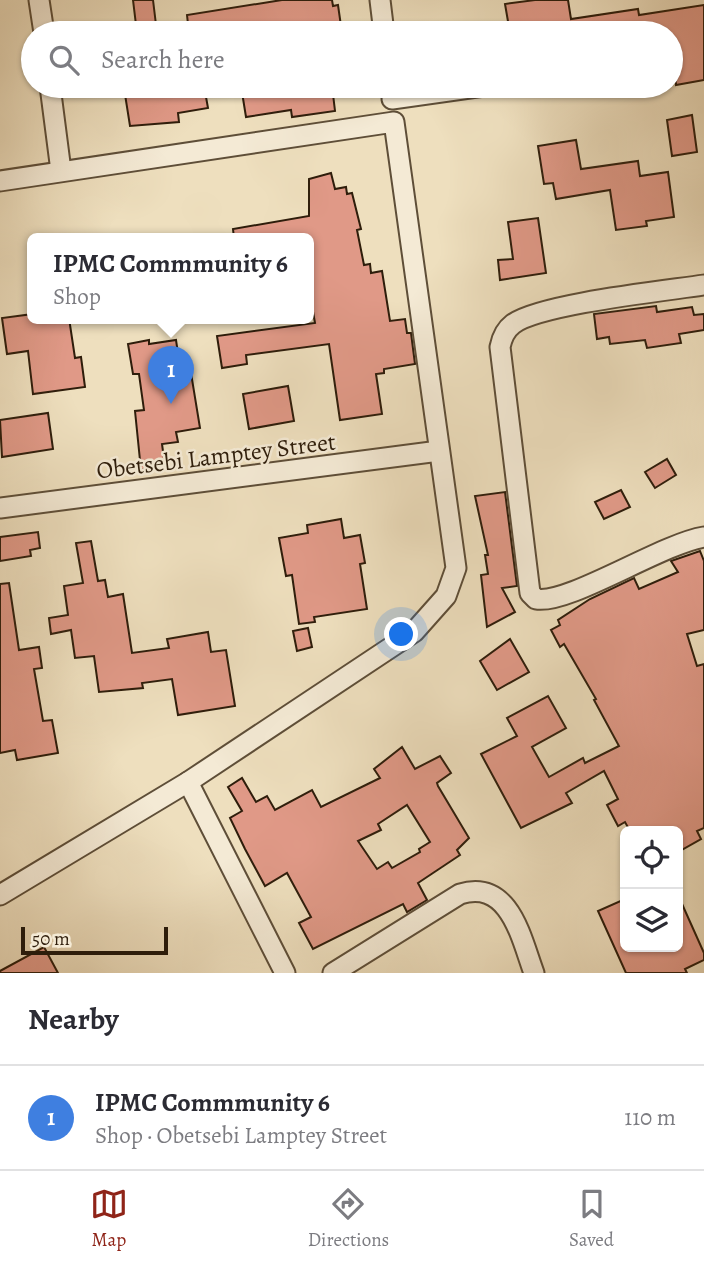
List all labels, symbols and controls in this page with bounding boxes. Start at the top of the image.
search box [21,21,683,98]
icon: search [45,41,83,79]
text: Search here [101,42,225,77]
popup [27,233,314,324]
text: IPMC Commmunity 6 [53,246,288,281]
text: Shop [53,281,101,312]
pin: 1 [148,346,194,404]
street label: Obetsebi Lamptey Street [95,425,337,487]
your location [384,617,418,651]
map controls [620,826,683,952]
button: locate [620,826,683,889]
button: layers [620,889,683,952]
scale bar [21,924,168,956]
text: 50 m [32,926,70,952]
text: Nearby [28,999,119,1039]
text: IPMC Commmunity 6 [95,1085,330,1120]
text: 1 [47,1102,55,1133]
text: 110 m [624,1102,676,1133]
text: Shop · Obetsebi Lamptey Street [95,1120,387,1151]
tab: Map [90,1185,128,1253]
tab: Directions [308,1185,389,1253]
tab: Saved [569,1185,614,1253]

